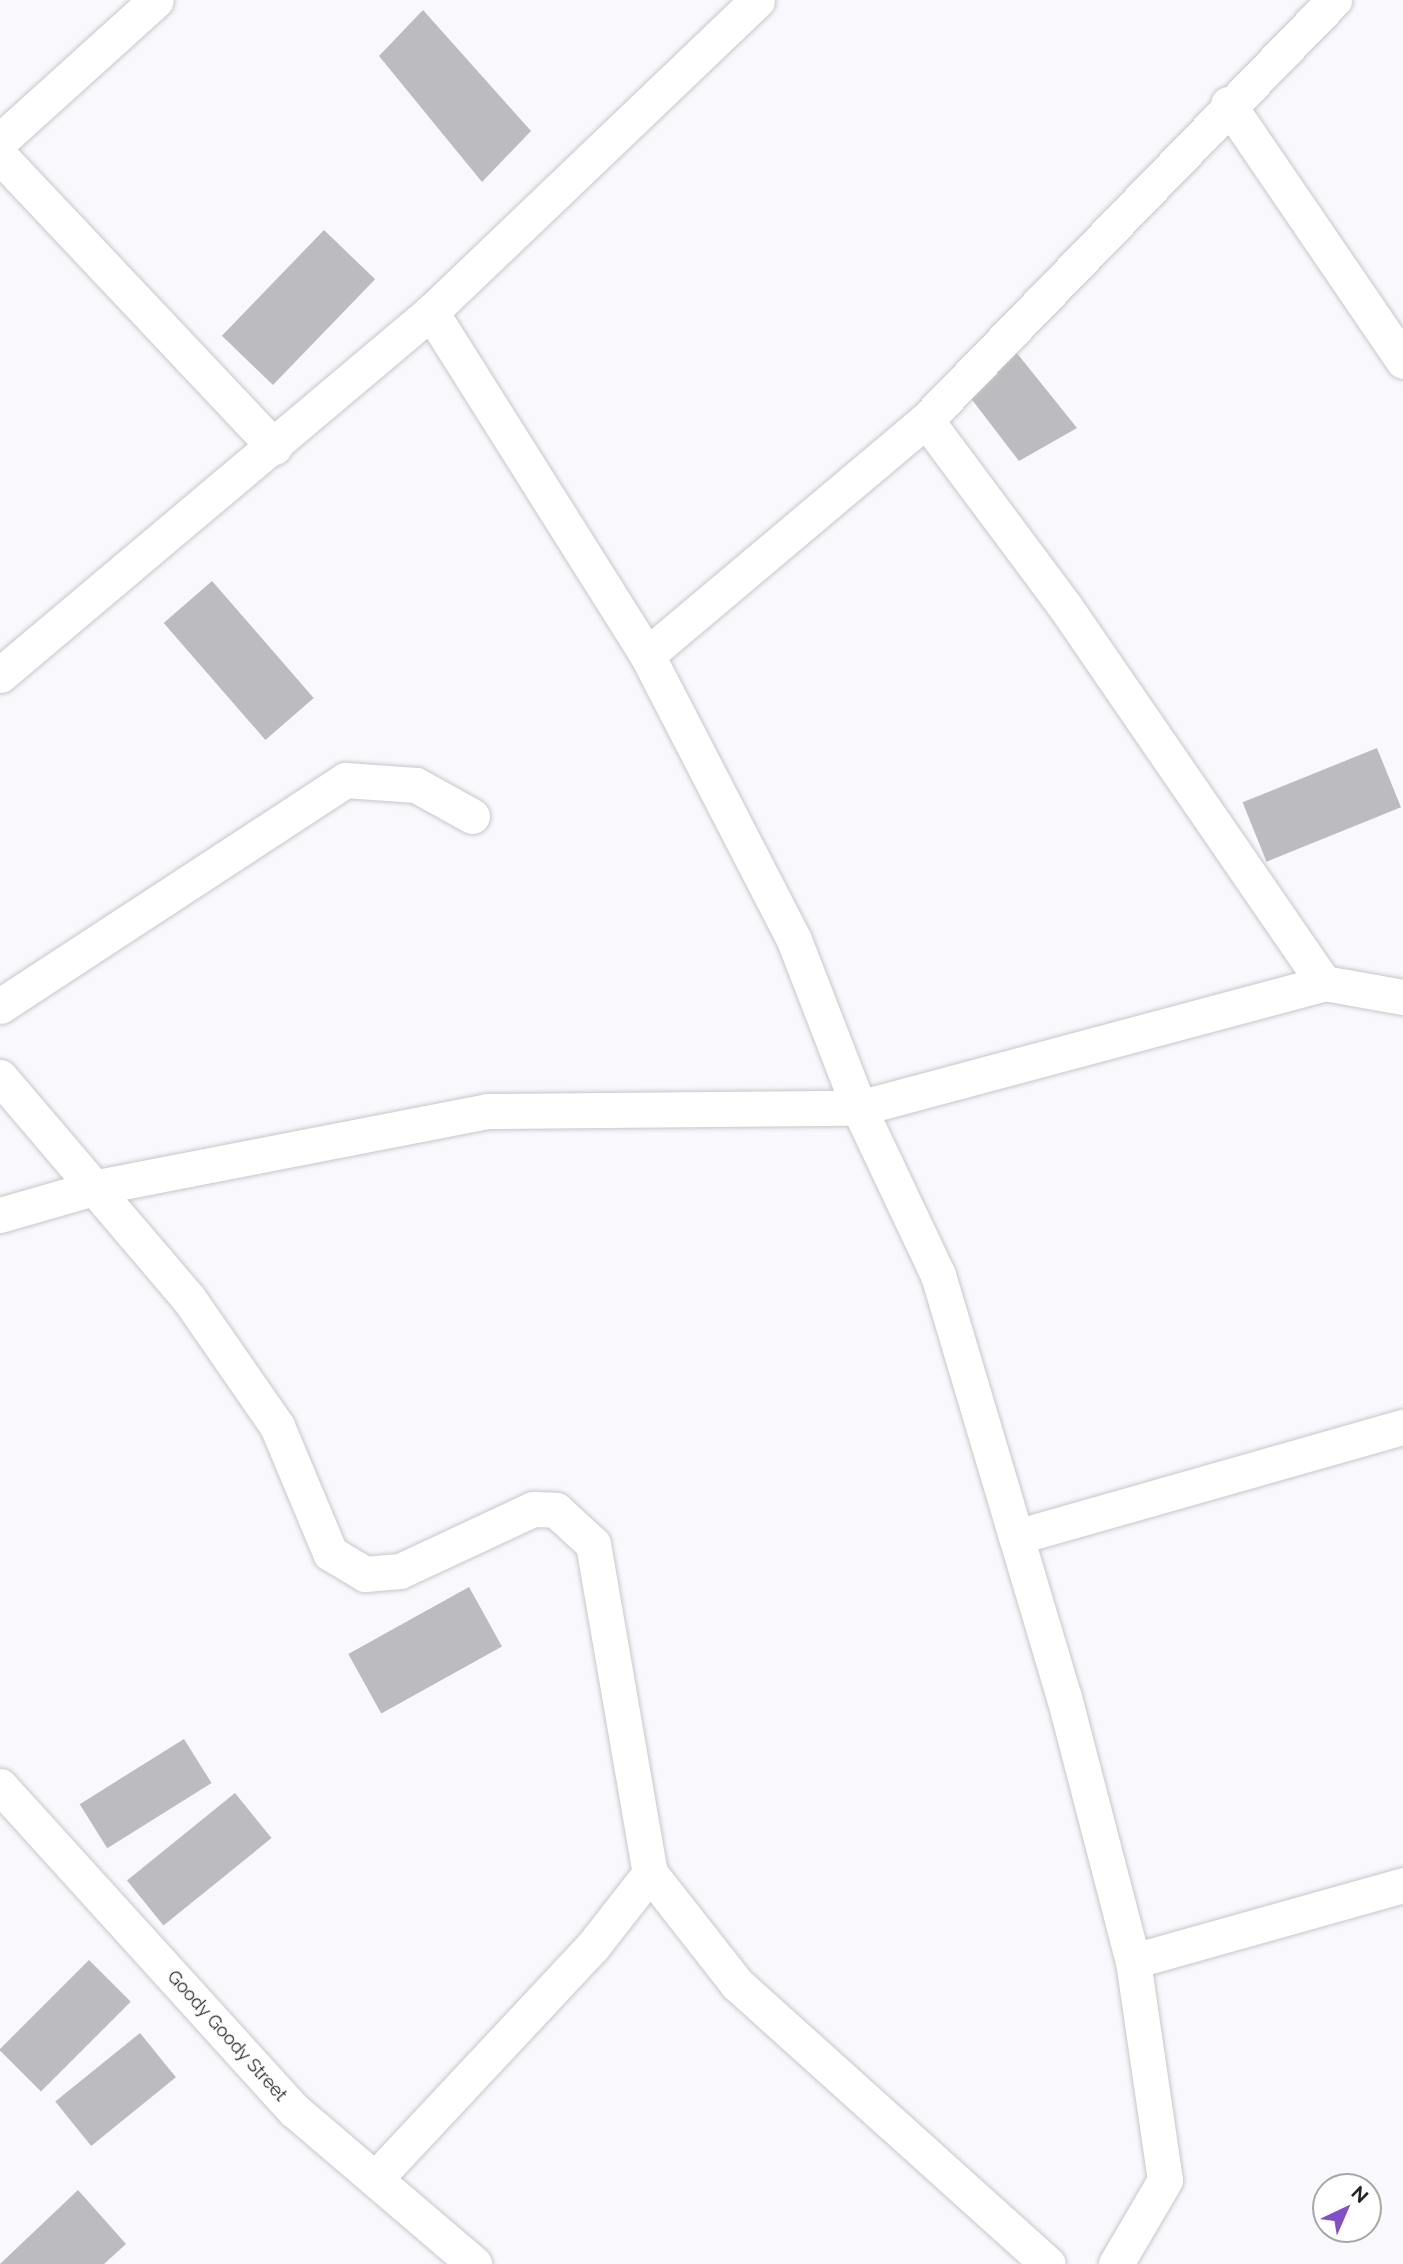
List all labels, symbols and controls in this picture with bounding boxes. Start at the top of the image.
street label: Goody Goody Street [162,1966,292,2106]
north arrow [1312,2173,1382,2243]
text: N [1347,2181,1373,2207]

